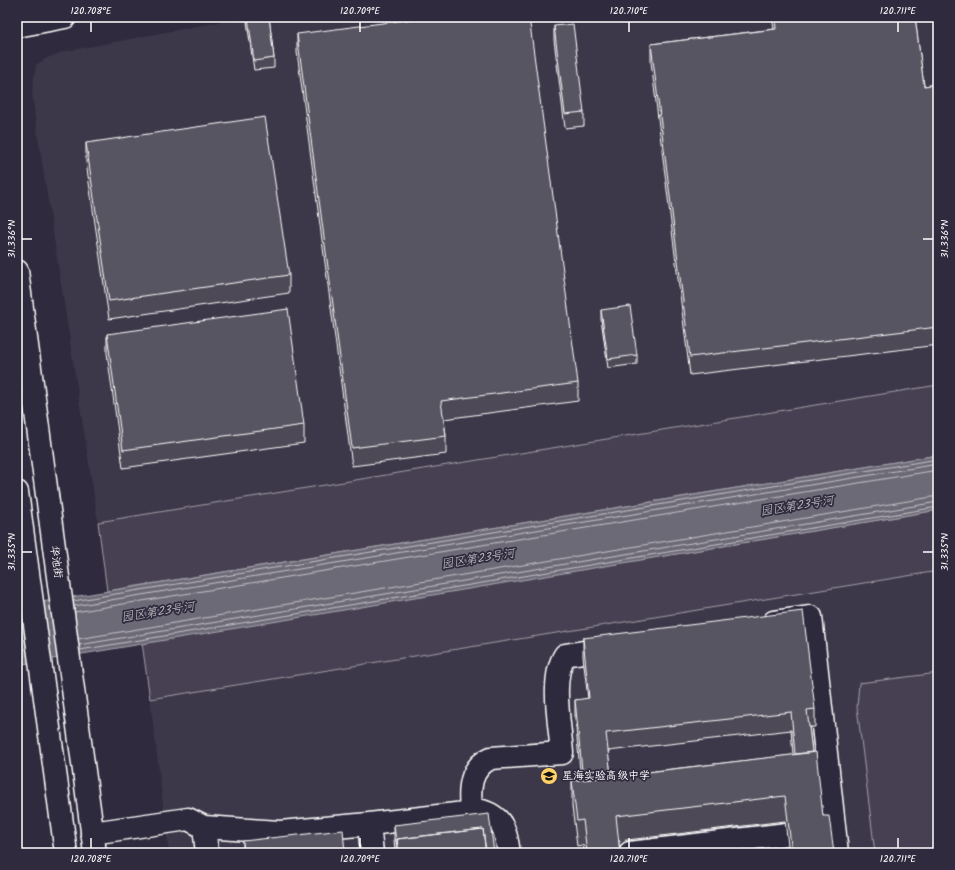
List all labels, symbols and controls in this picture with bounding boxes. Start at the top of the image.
text: 120.708°E [70,3,113,19]
text: 120.709°E [340,3,381,19]
text: 120.710°E [610,3,649,19]
text: 120.711°E [880,3,917,19]
text: 31.336°N [4,220,20,258]
text: 31.336°N [937,220,953,258]
water label: 园区第23号河 [759,491,837,521]
text: 31.335°N [4,533,20,571]
text: 31.335°N [937,533,953,571]
street label: 华池街 [45,544,67,581]
water label: 园区第23号河 [440,544,518,574]
water label: 园区第23号河 [120,597,198,627]
school or university icon: 星海实验高级中学 [539,766,559,786]
place label: 星海实验高级中学 [562,767,650,785]
text: 120.708°E [70,851,113,867]
text: 120.709°E [340,851,381,867]
text: 120.710°E [610,851,649,867]
text: 120.711°E [880,851,917,867]

